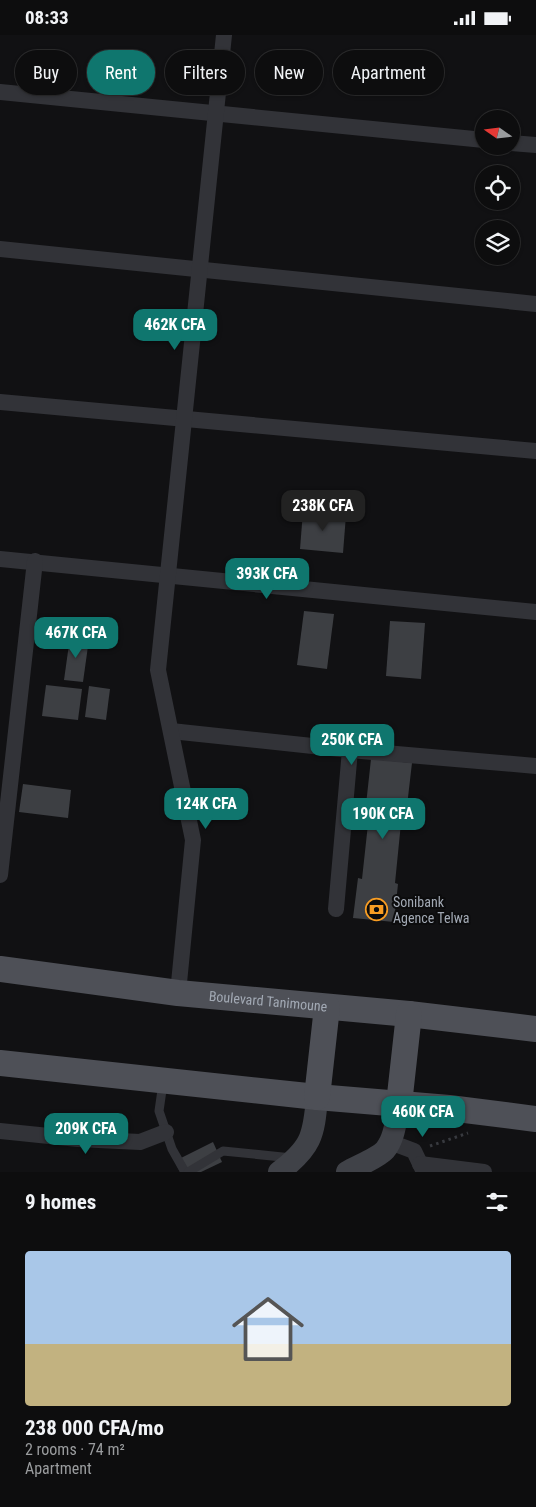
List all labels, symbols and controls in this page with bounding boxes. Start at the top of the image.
text: 08:33 [25,6,69,29]
chip: Buy [15,50,77,95]
chip: Rent [87,50,155,95]
chip: Filters [165,50,245,95]
chip: New [255,50,323,95]
chip: Apartment [333,50,444,95]
north arrow [475,110,520,155]
map controls [475,110,520,265]
button: locate [475,165,520,210]
button: layers [475,220,520,265]
pin: 462K CFA [123,309,227,351]
text: 462K CFA [144,315,206,334]
pin: 238K CFA [271,489,375,532]
text: 238K CFA [292,496,354,515]
pin: 393K CFA [215,557,319,600]
text: 393K CFA [236,564,298,583]
pin: 467K CFA [24,617,128,659]
text: 467K CFA [45,623,107,642]
pin: 250K CFA [300,723,404,766]
text: 250K CFA [321,730,383,749]
pin: 124K CFA [154,787,258,830]
text: 124K CFA [175,794,237,813]
pin: 190K CFA [331,797,435,840]
text: 190K CFA [352,804,414,823]
place label: Sonibank Agence Telwa [393,894,469,926]
bank icon: Sonibank Agence Telwa [365,898,389,922]
street label: Boulevard Tanimoune [208,988,328,1015]
pin: 460K CFA [371,1095,475,1138]
text: 460K CFA [392,1102,454,1121]
pin: 209K CFA [34,1113,138,1155]
text: 209K CFA [55,1119,117,1138]
icon: filters [483,1188,511,1216]
text: 9 homes [25,1190,96,1214]
icon: home [223,1284,313,1374]
text: 238 000 CFA/mo [25,1416,164,1440]
text: 2 rooms · 74 m² [25,1440,125,1459]
text: Apartment [25,1459,92,1478]

